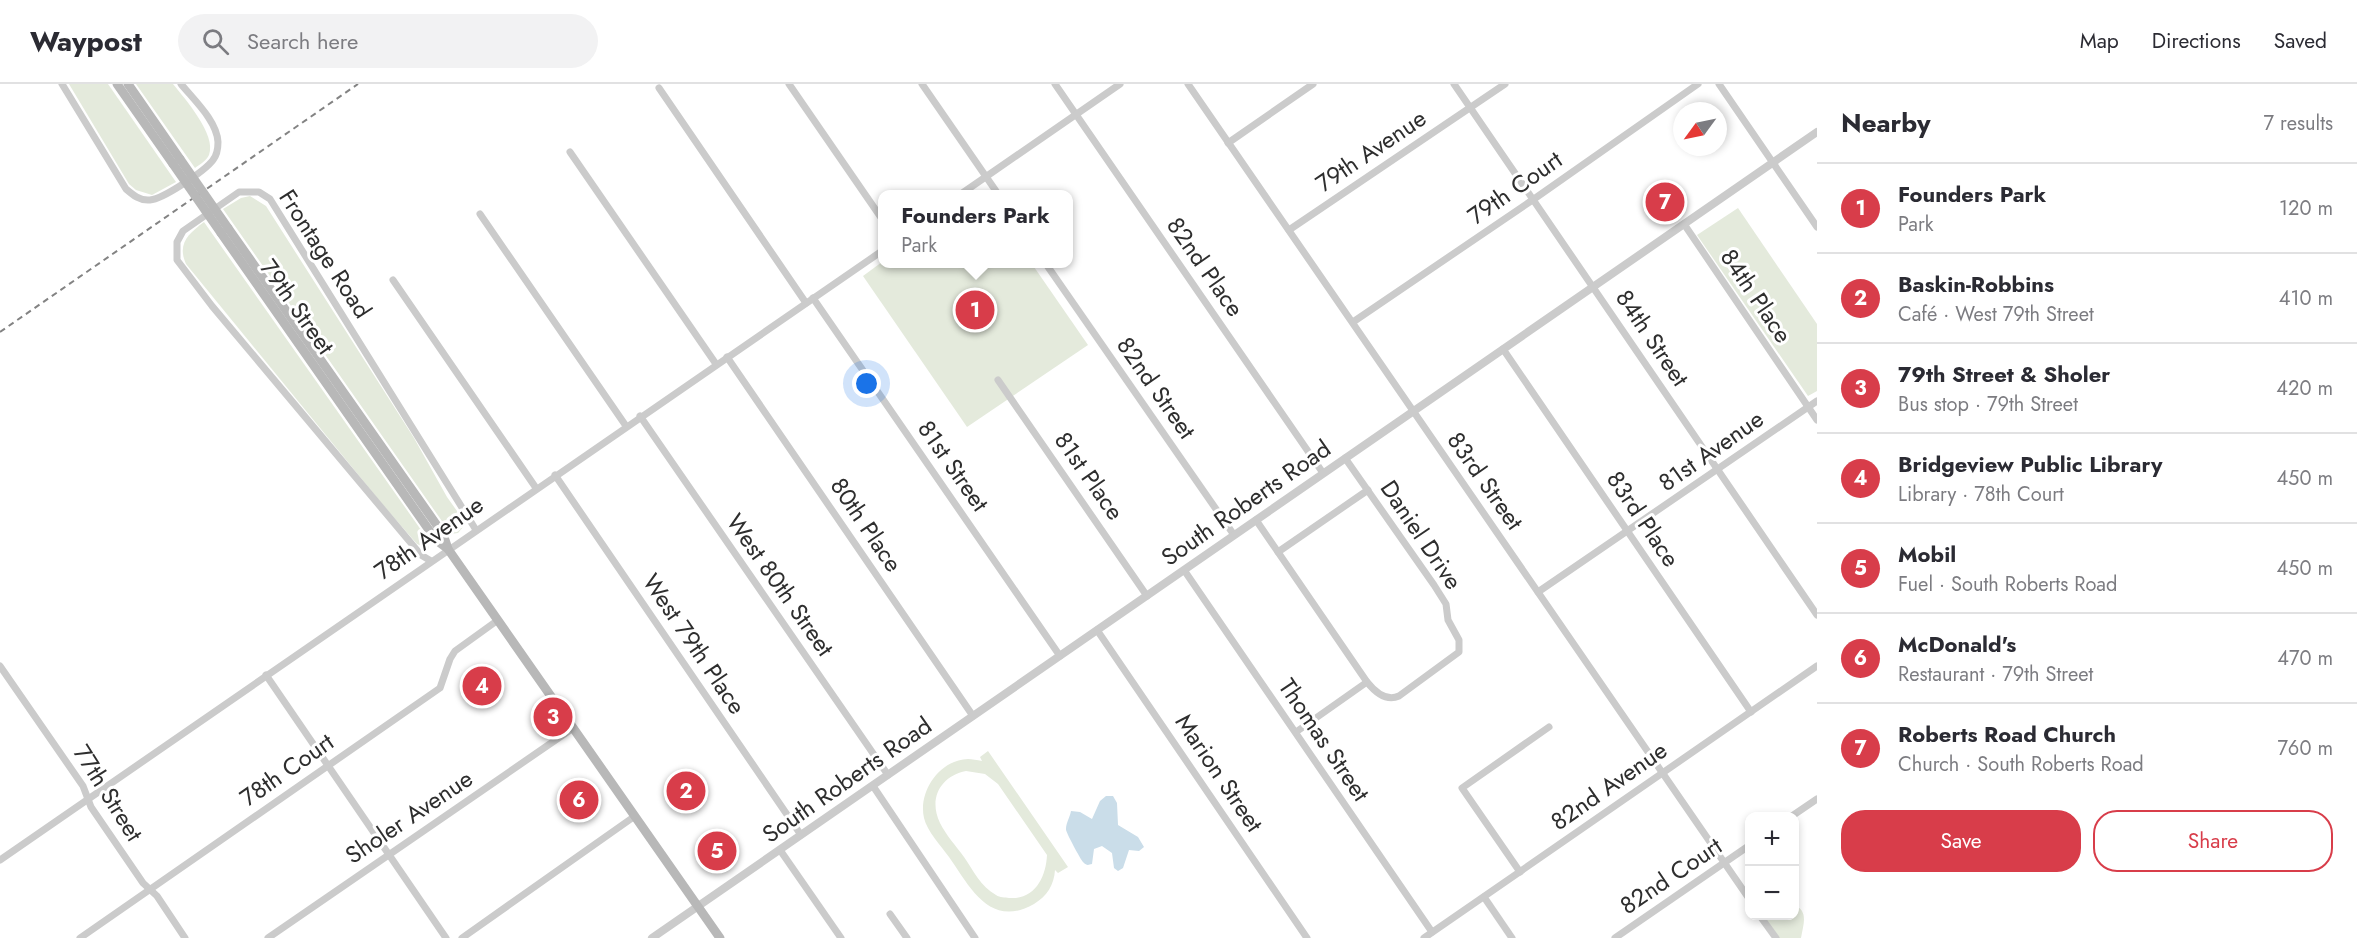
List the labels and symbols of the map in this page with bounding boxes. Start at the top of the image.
street label: 79th Avenue [1308,101,1433,201]
north arrow [1673,102,1727,156]
street label: 79th Court [1460,142,1569,233]
pin: 7 [1646,180,1684,224]
street label: Frontage Road [271,182,380,325]
street label: 82nd Place [1158,210,1253,324]
street label: 84th Place [1712,242,1801,350]
street label: 79th Street [252,252,343,362]
street label: 84th Street [1607,282,1698,393]
pin: 1 [956,288,994,332]
street label: 82nd Street [1108,330,1205,446]
your location [852,369,881,398]
street label: 81st Avenue [1651,401,1770,500]
street label: 81st Street [909,413,998,518]
street label: 81st Place [1046,424,1133,527]
street label: 83rd Street [1439,425,1532,537]
street label: South Roberts Road [1154,431,1338,574]
street label: 83rd Place [1598,464,1689,574]
street label: 80th Place [822,471,911,579]
street label: Daniel Drive [1372,473,1471,596]
street label: 78th Avenue [367,487,490,588]
street label: West 80th Street [718,506,843,663]
street label: West 79th Place [634,566,754,721]
pin: 4 [462,664,502,708]
street label: Thomas Street [1270,671,1379,808]
pin: 3 [534,694,572,740]
street label: Marion Street [1167,707,1272,839]
street label: South Roberts Road [755,708,939,851]
street label: 78th Court [233,724,341,815]
street label: 82nd Avenue [1543,733,1674,839]
street label: 77th Street [65,738,152,848]
street label: Sholer Avenue [338,761,479,872]
pin: 2 [666,768,706,814]
pin: 6 [560,778,598,822]
pin: 5 [698,828,736,873]
street label: 82nd Court [1613,828,1729,923]

